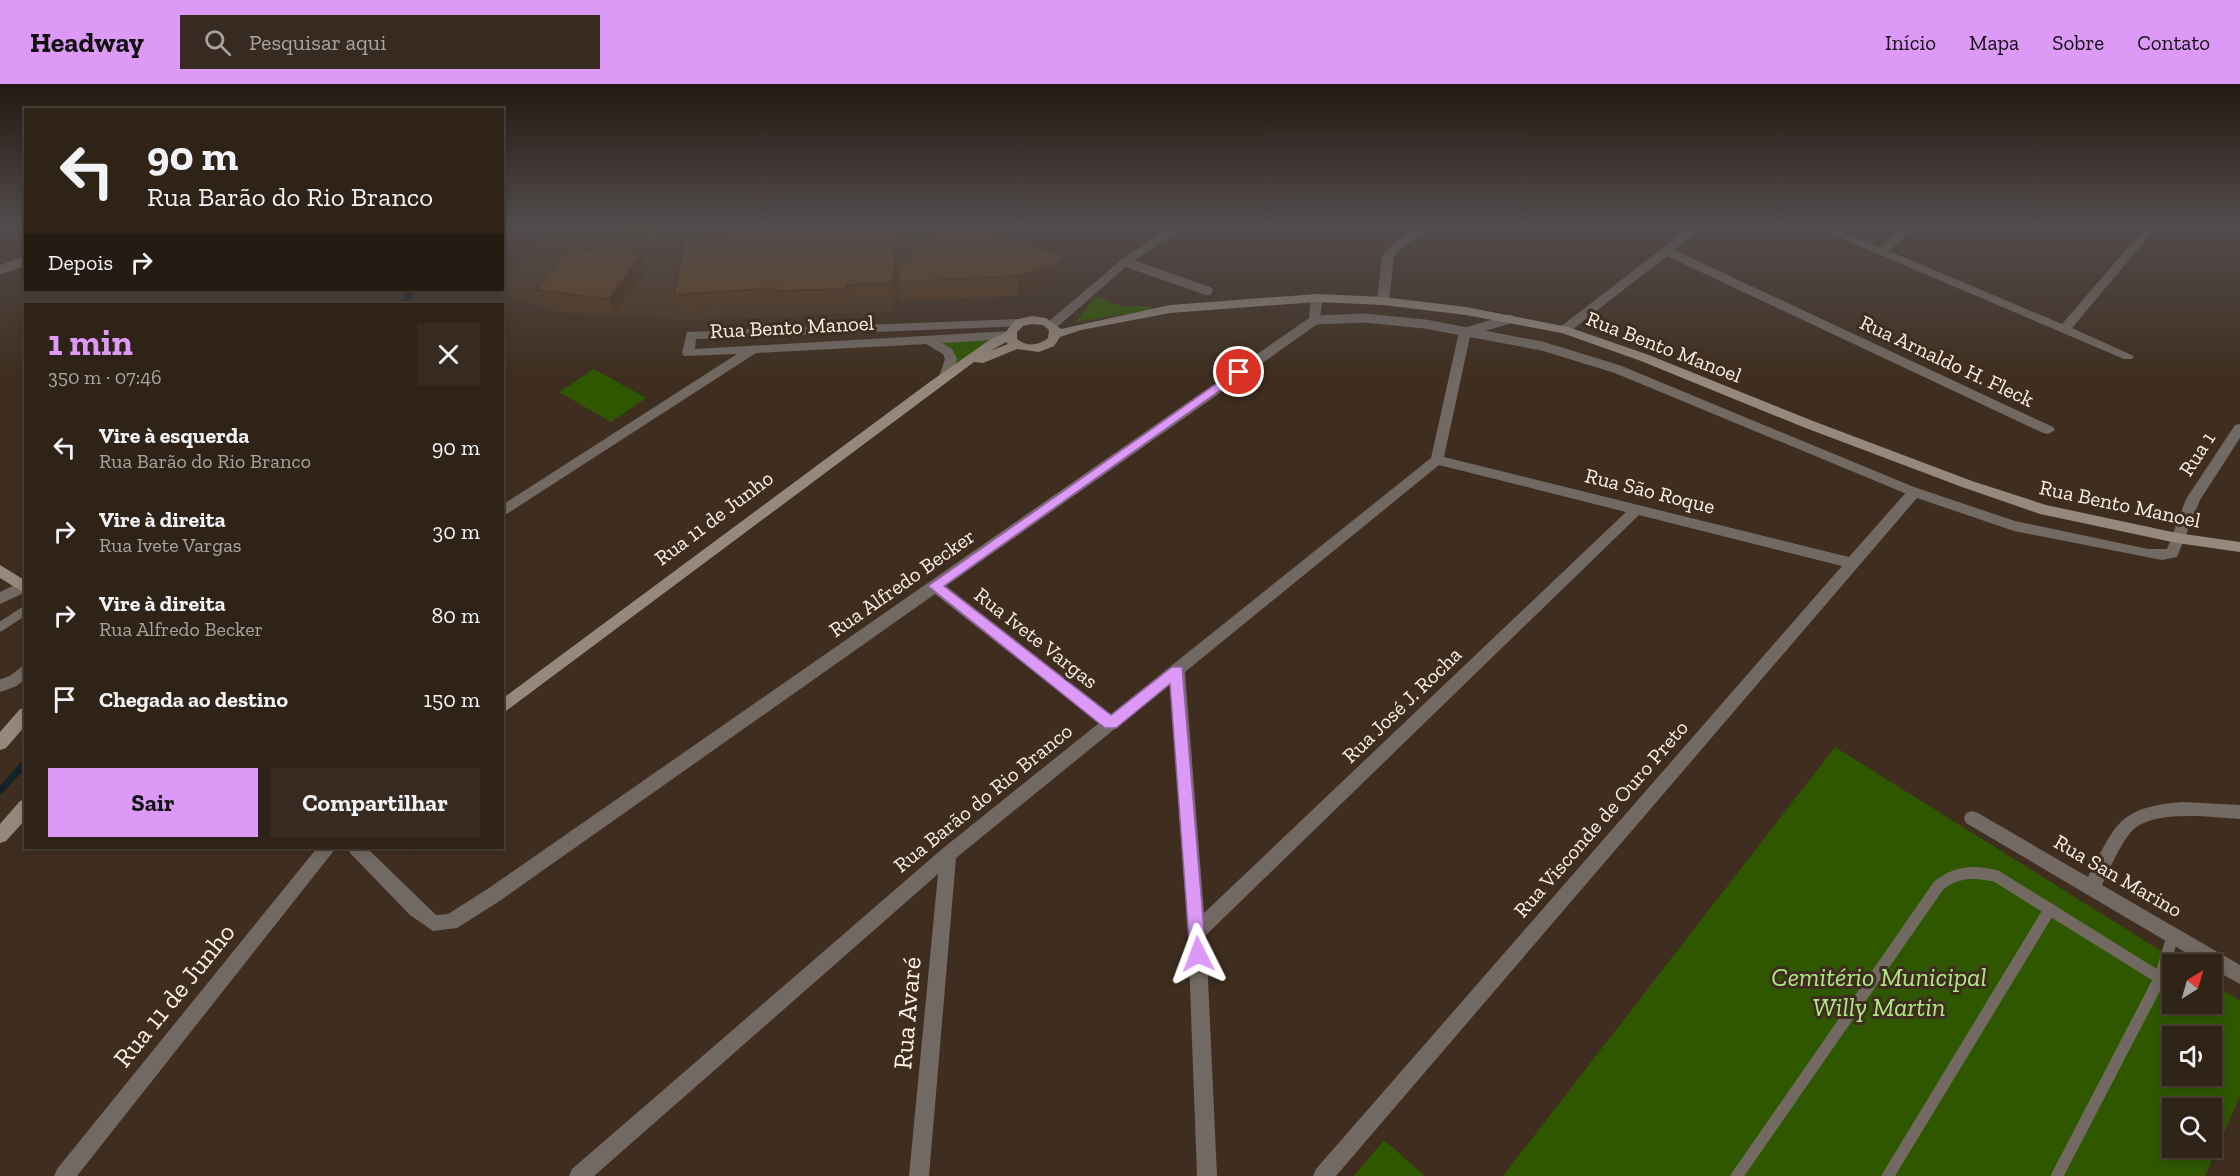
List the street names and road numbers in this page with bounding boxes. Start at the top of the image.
street label: Rua Bento Manoel [1583,305,1746,388]
street label: Rua Arnaldo H. Fleck [1856,309,2038,412]
street label: Rua Bento Manoel [709,310,875,343]
street label: Rua 1 [2173,427,2220,481]
street label: Rua São Roque [1583,462,1718,519]
street label: Rua 11 de Junho [650,465,778,570]
street label: Rua Bento Manoel [2037,474,2203,533]
street label: Rua Alfredo Becker [824,523,979,642]
street label: Rua Ivete Vargas [970,582,1103,694]
street label: Rua José J. Rocha [1337,642,1466,768]
street label: Rua Visconde de Ouro Preto [1508,715,1693,922]
street label: Rua Barão do Rio Branco [888,718,1077,877]
street label: Rua San Marino [2050,829,2187,922]
street label: Rua 11 de Junho [106,917,242,1073]
street label: Rua Avaré [886,955,928,1071]

